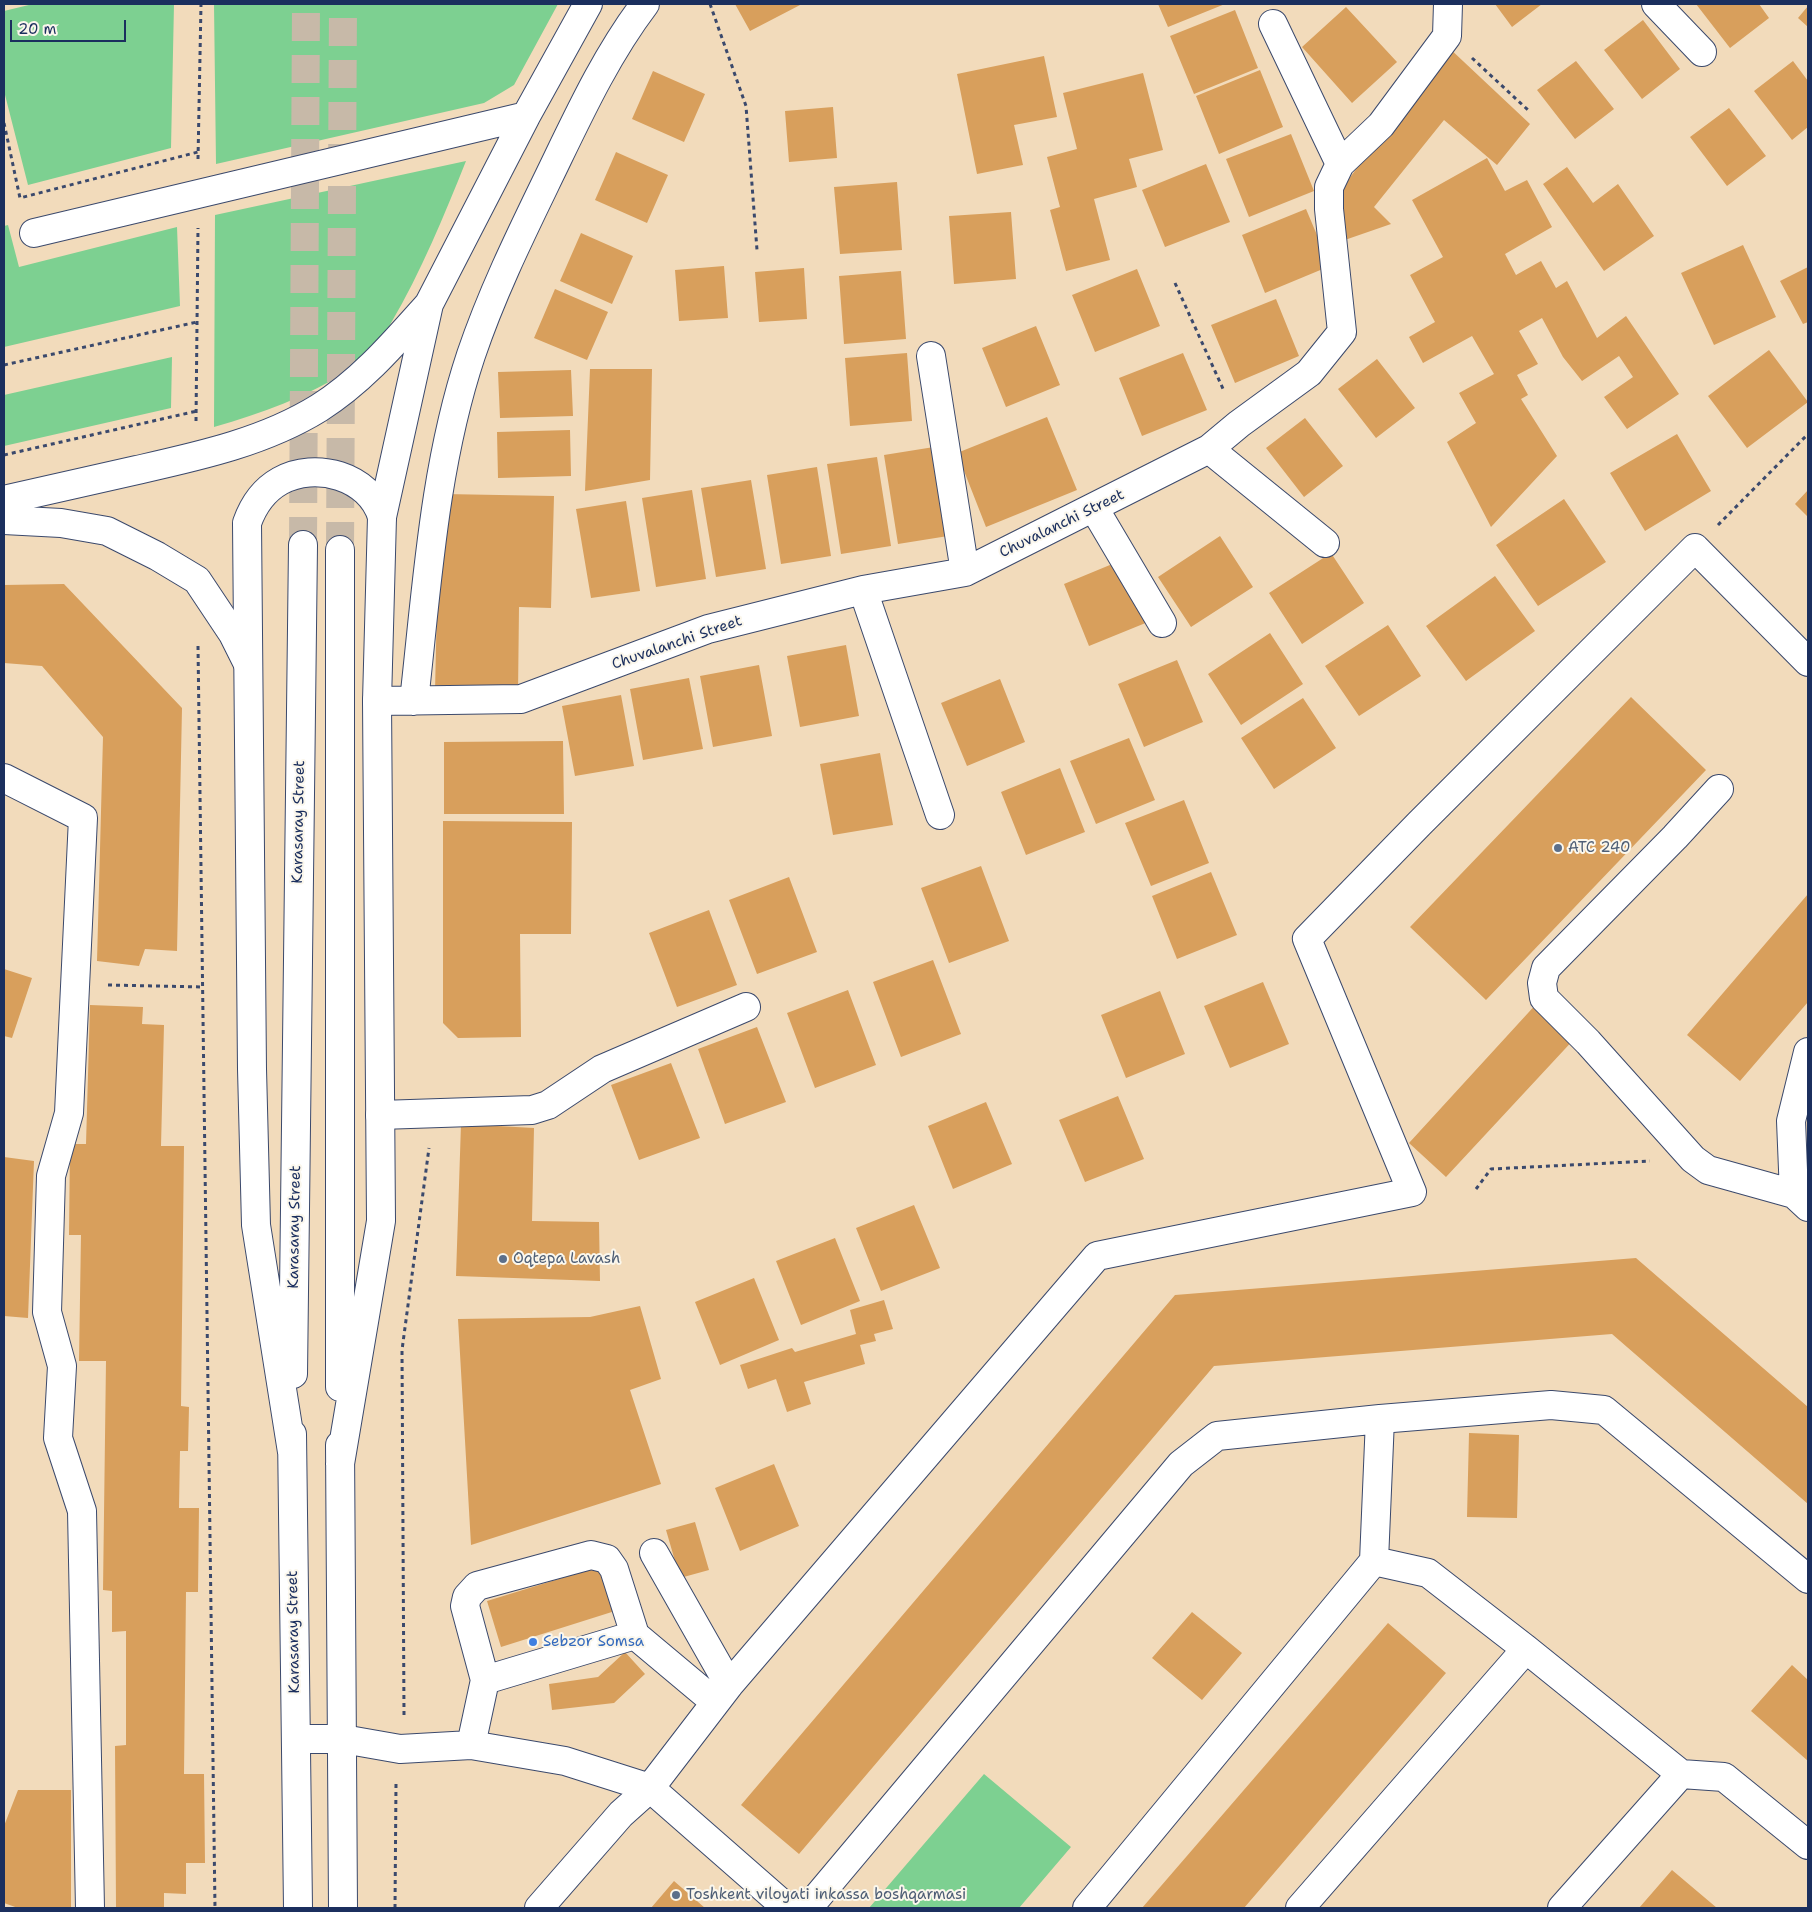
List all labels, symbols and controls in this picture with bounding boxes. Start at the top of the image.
scale bar [12,10,129,42]
text: 20 m [18,19,57,39]
street label: Chuvalanchi Street [997,486,1127,562]
street label: Chuvalanchi Street [610,612,744,674]
street label: Karasaray Street [289,760,309,884]
place label: АТС 240 [1568,839,1631,857]
marker: АТС 240 [1552,842,1564,854]
street label: Karasaray Street [285,1165,305,1289]
place label: Oqtepa Lavash [513,1250,620,1268]
marker: Oqtepa Lavash [497,1253,509,1265]
street label: Karasaray Street [284,1570,304,1694]
place label: Sebzor Somsa [543,1633,644,1651]
marker: Sebzor Somsa [527,1636,539,1648]
place label: Toshkent viloyati inkassa boshqarmasi [686,1886,966,1904]
marker: Toshkent viloyati inkassa boshqarmasi [670,1889,682,1901]

